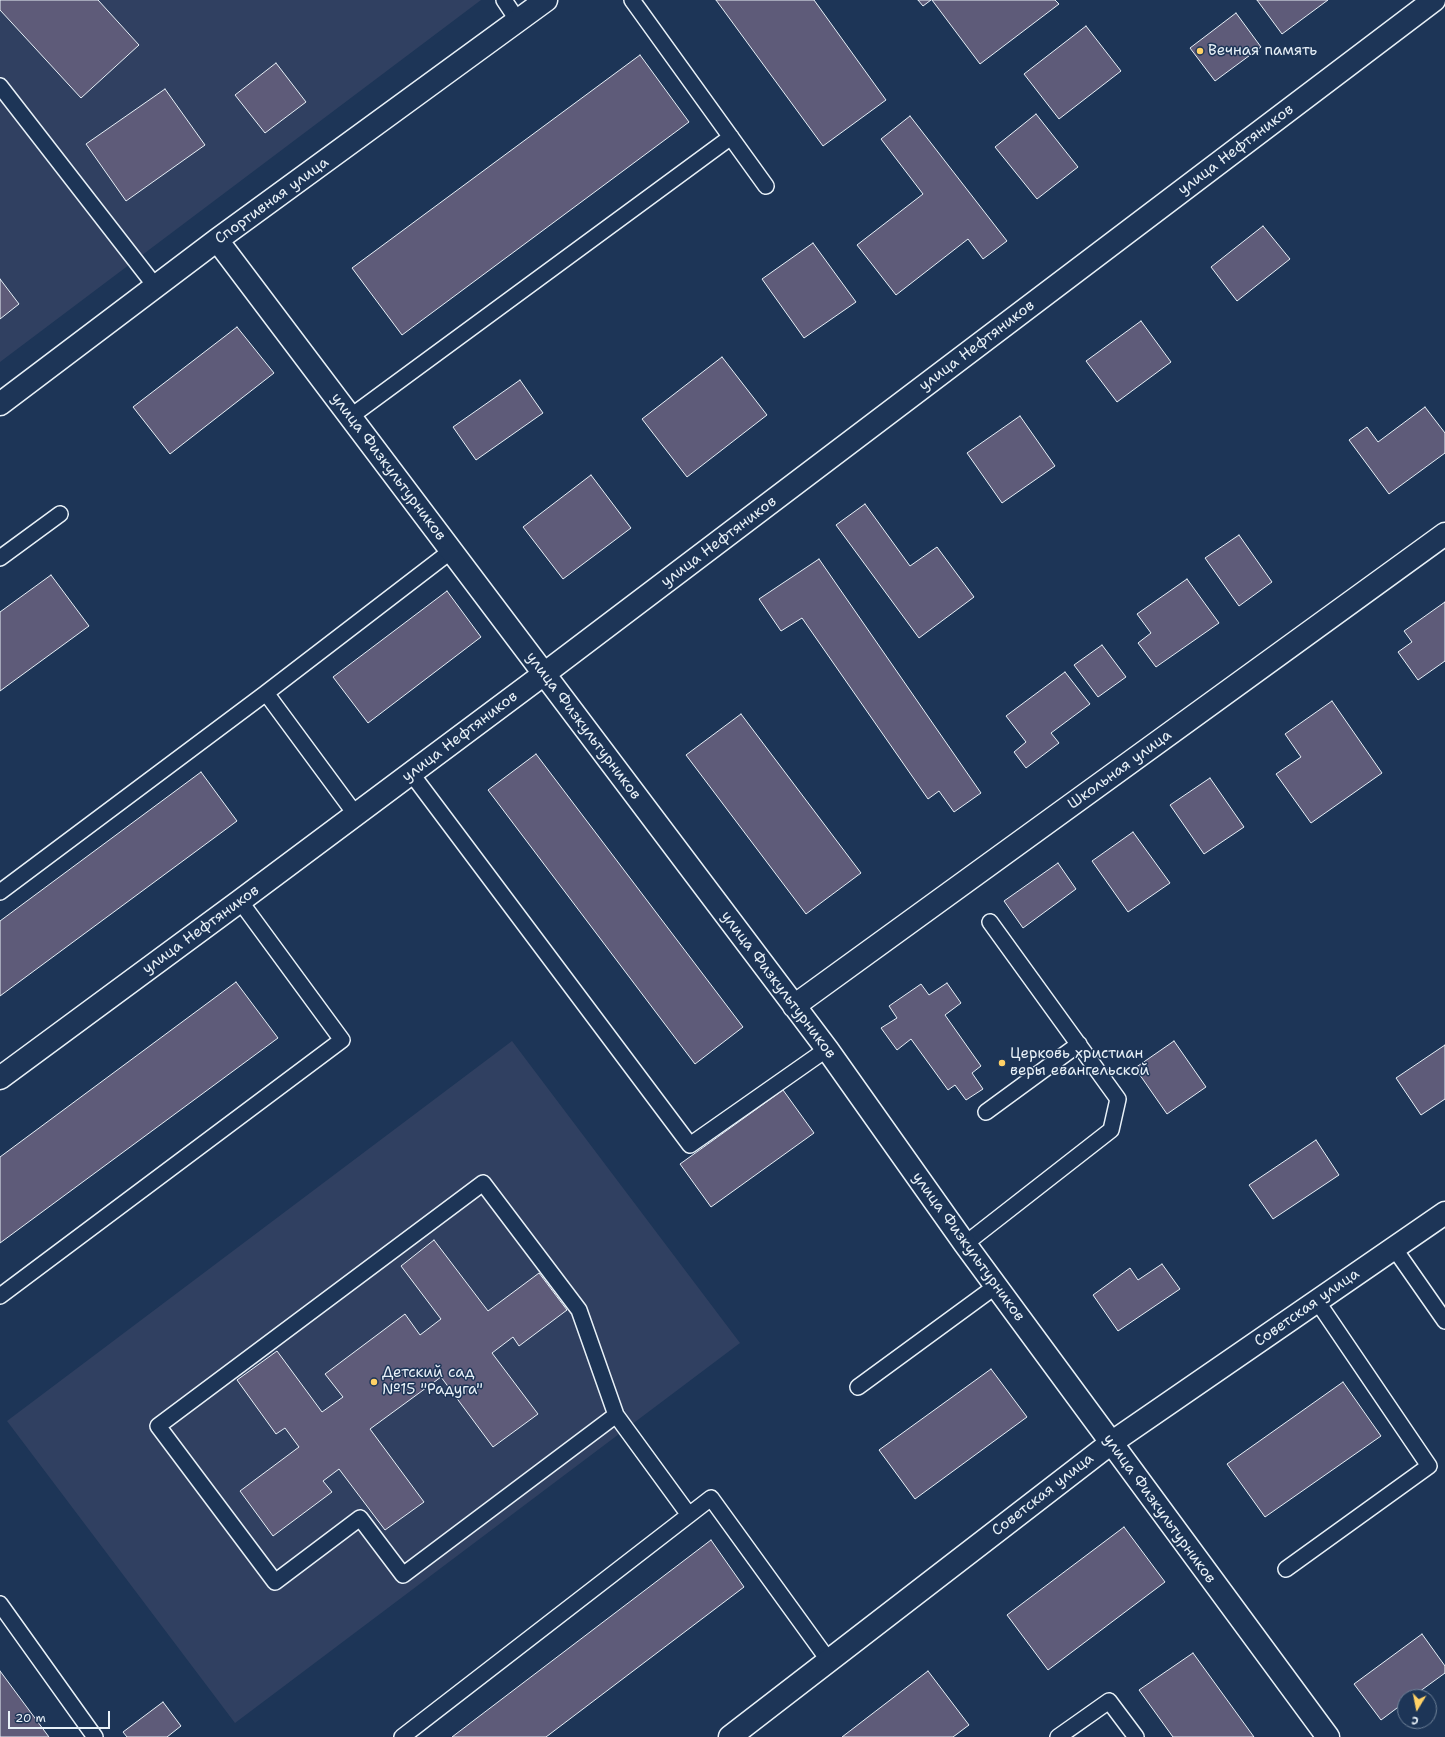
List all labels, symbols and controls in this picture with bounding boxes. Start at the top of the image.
place label: Вечная память [1208,42,1317,60]
marker: Вечная память [1195,46,1205,56]
street label: улица Нефтяников [1175,101,1297,199]
street label: Спортивная улица [212,154,332,248]
street label: улица Нефтяников [916,297,1038,395]
street label: улица Физкультурников [327,390,449,544]
street label: улица Нефтяников [658,493,780,591]
street label: улица Физкультурников [522,649,644,803]
street label: улица Нефтяников [399,688,521,786]
street label: Школьная улица [1065,726,1175,814]
street label: улица Нефтяников [139,882,263,978]
street label: улица Физкультурников [717,908,839,1062]
place label: Церковь христиан веры евангельской [1010,1045,1149,1080]
marker: Церковь христиан веры евангельской [997,1058,1007,1068]
street label: улица Физкультурников [908,1169,1028,1325]
street label: Советская улица [1251,1265,1363,1351]
place label: Детский сад №15 "Радуга" [382,1364,483,1399]
marker: Детский сад №15 "Радуга" [369,1377,379,1387]
street label: улица Физкультурников [1099,1431,1219,1587]
street label: Советская улица [989,1450,1097,1540]
north arrow [1397,1689,1437,1729]
scale bar [10,1703,112,1729]
text: 20 m [15,1710,46,1726]
text: С [1410,1712,1420,1728]

